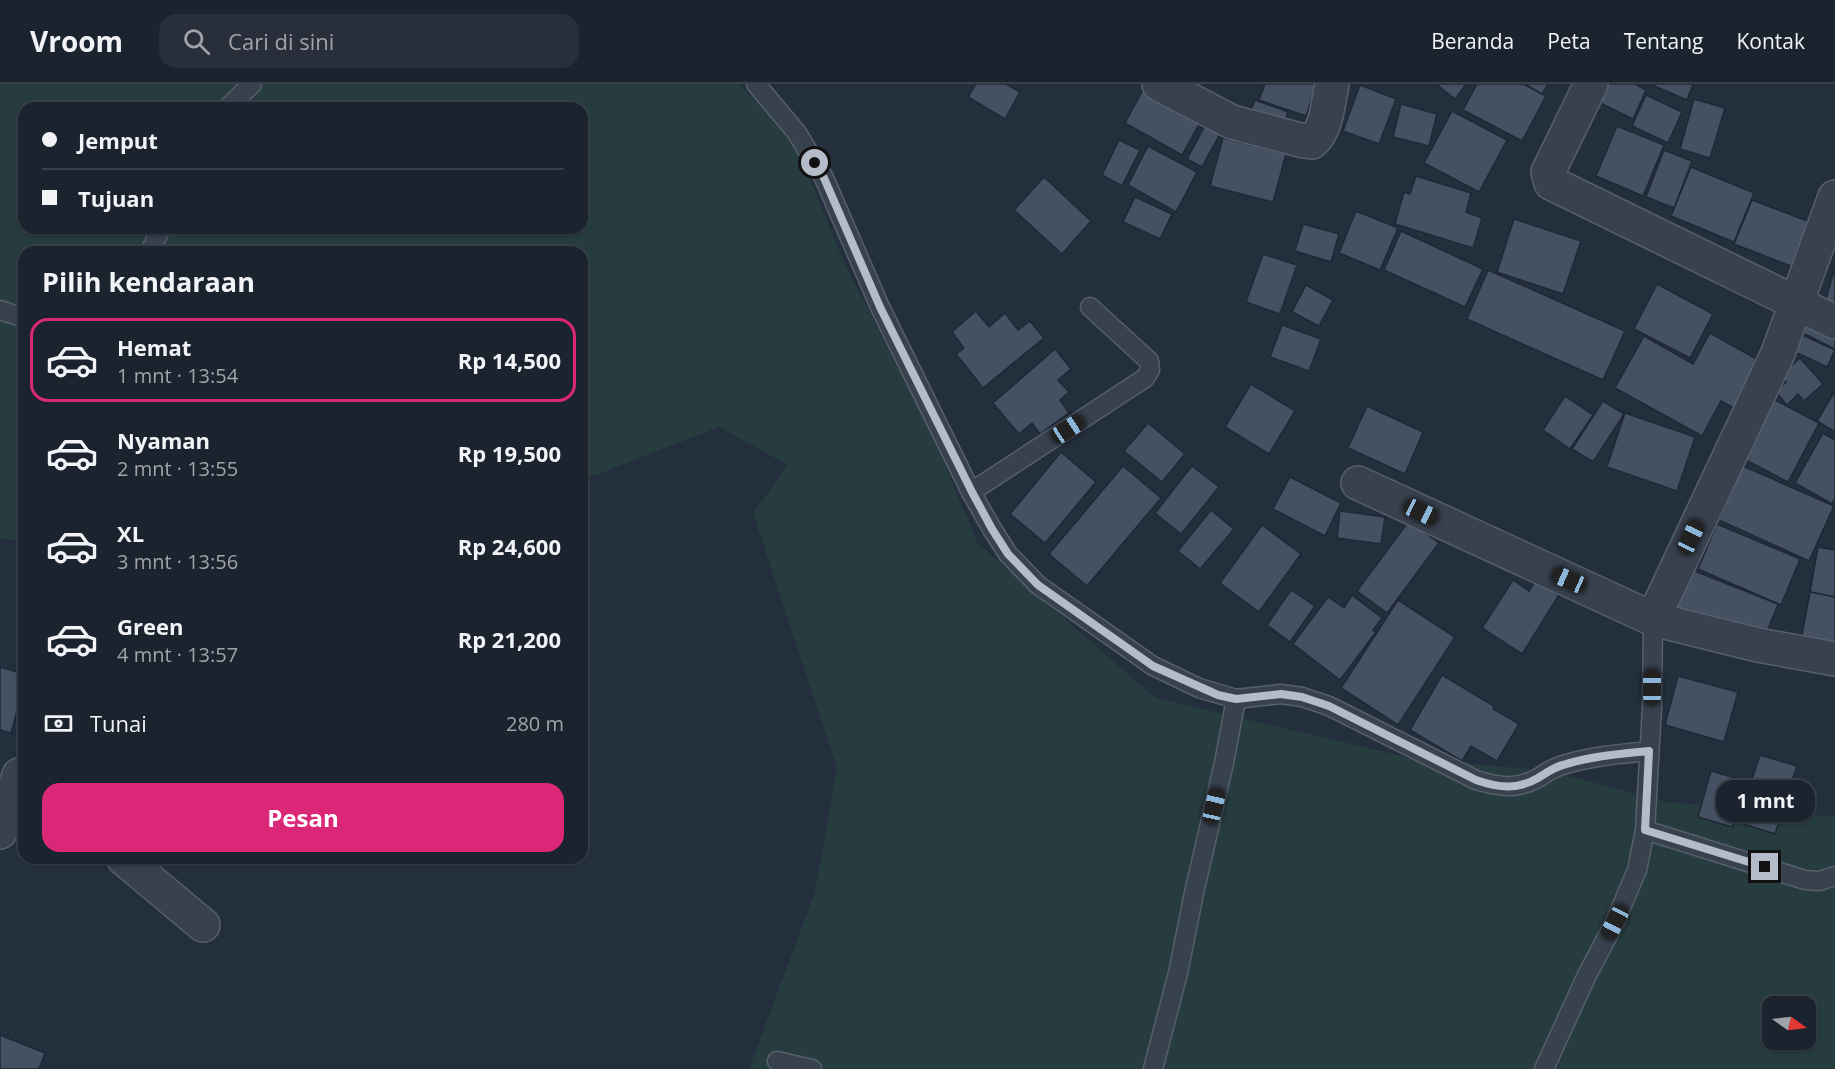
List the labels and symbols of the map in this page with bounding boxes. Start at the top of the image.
route start [801,149,828,176]
car [1048,412,1088,446]
car [1401,496,1441,528]
car [1675,517,1707,557]
car [1549,564,1589,596]
car [1643,669,1661,705]
callout: 1 mnt [1716,780,1814,822]
car [1201,786,1227,826]
route end [1751,853,1778,880]
car [1599,902,1631,942]
north arrow [1762,996,1816,1050]

